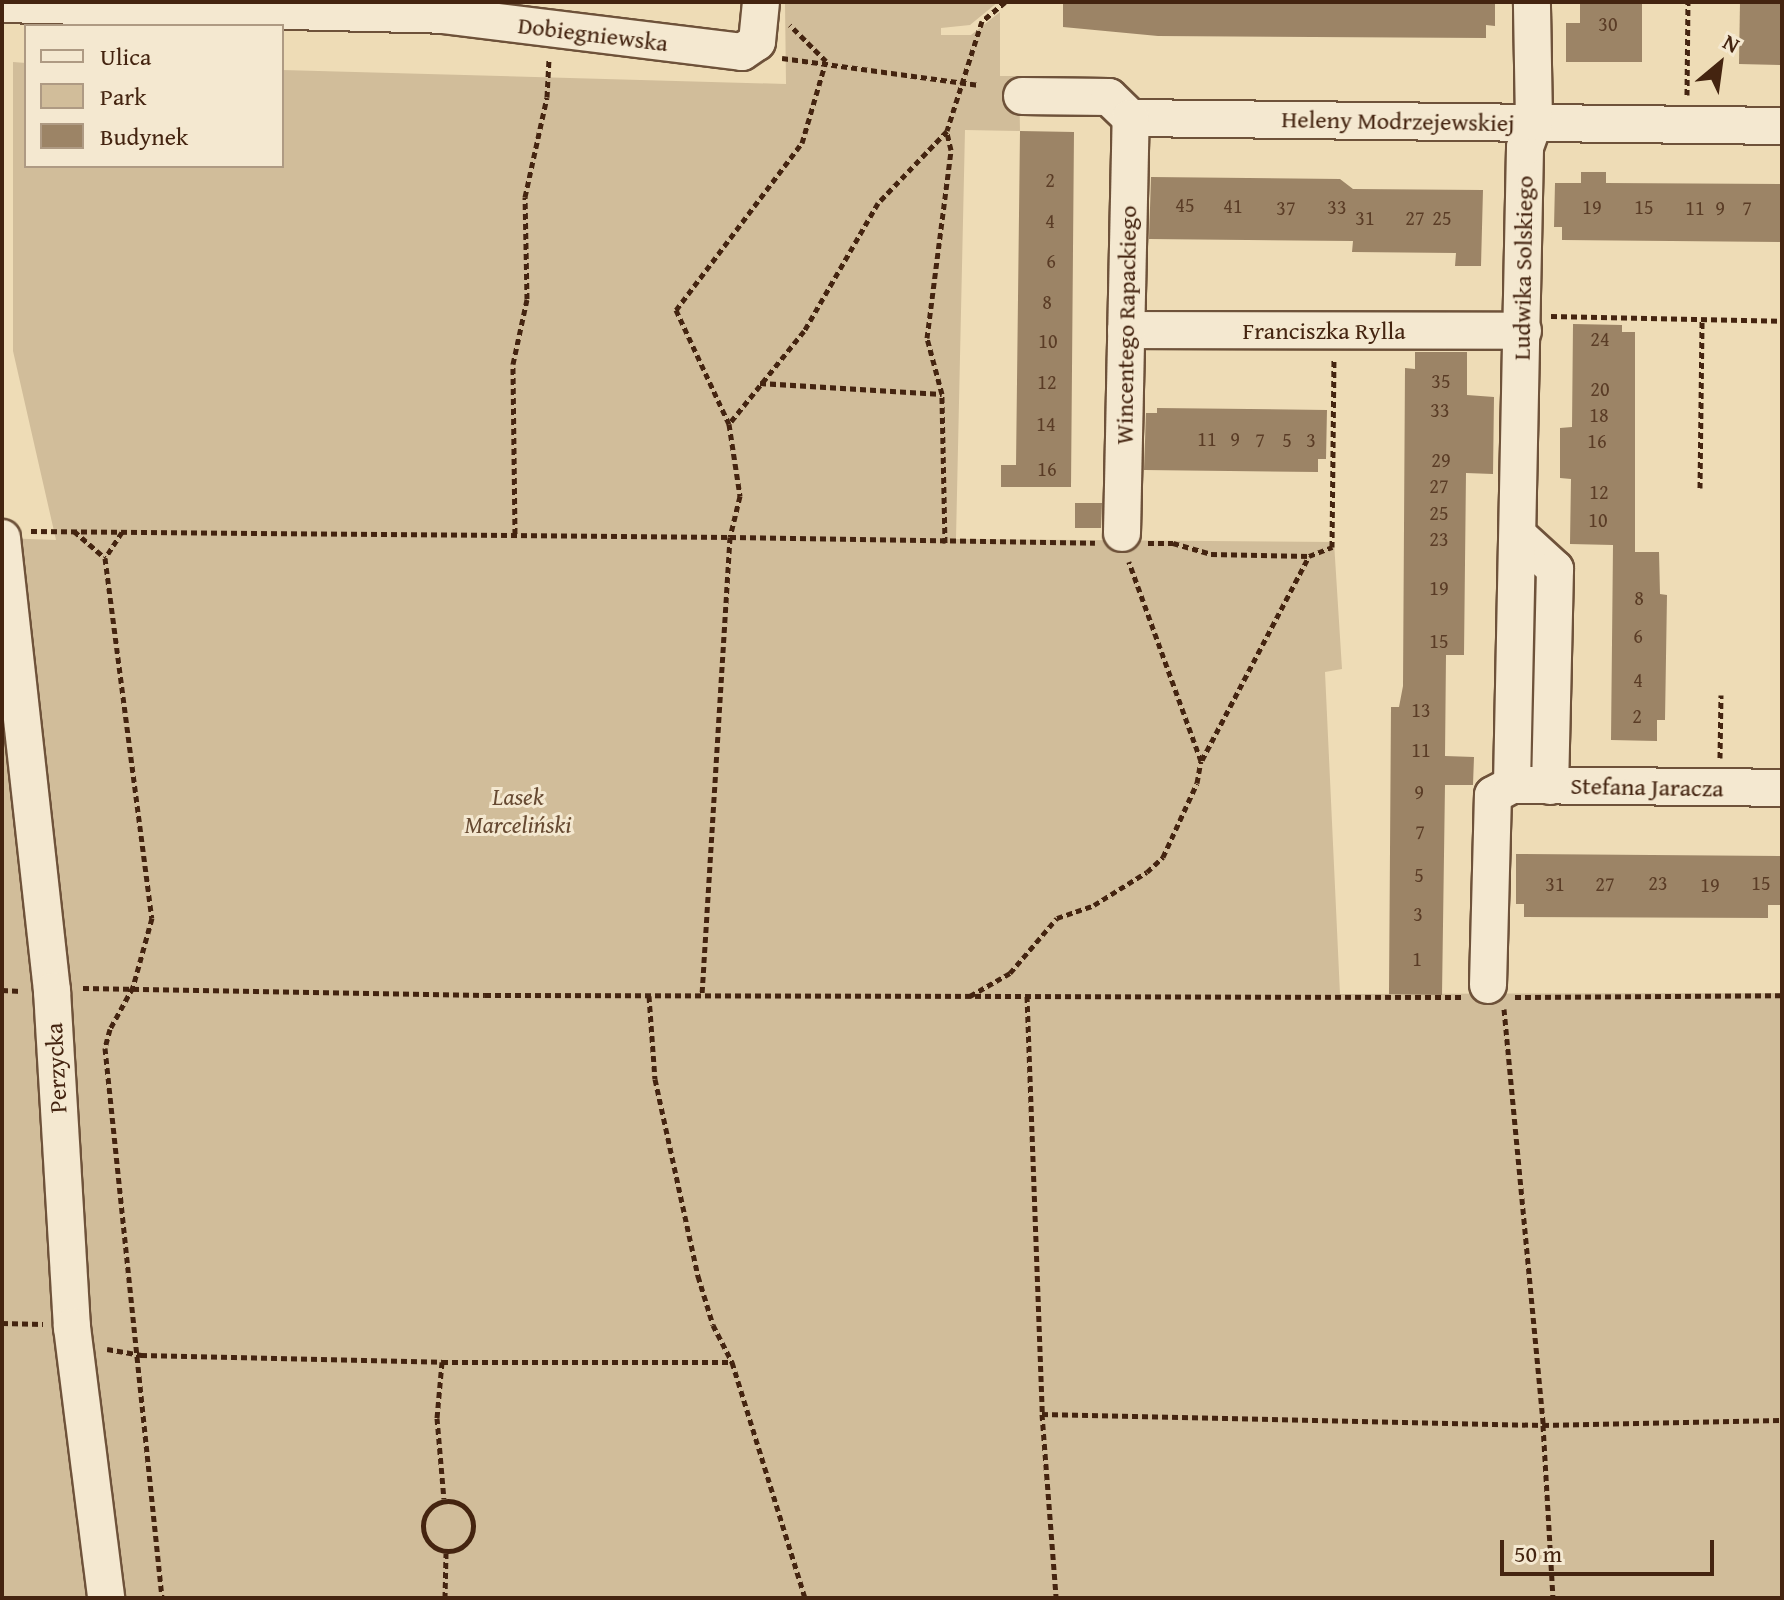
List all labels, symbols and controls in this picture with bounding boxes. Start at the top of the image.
street label: Dobiegniewska [516,11,670,57]
house number: 30 [1598,11,1618,35]
legend [24,24,284,168]
north arrow [1680,24,1760,104]
text: N [1717,25,1746,61]
text: Ulica [100,39,151,74]
text: Park [100,79,146,114]
street label: Heleny Modrzejewskiej [1281,105,1515,137]
text: Budynek [100,119,188,154]
house number: 2 [1045,167,1055,191]
street label: Ludwika Solskiego [1507,175,1539,361]
house number: 45 [1175,192,1195,216]
house number: 41 [1223,193,1243,217]
house number: 33 [1327,194,1347,218]
house number: 19 [1582,194,1602,218]
house number: 15 [1634,194,1654,218]
house number: 37 [1276,195,1296,219]
house number: 11 [1685,195,1705,219]
house number: 9 [1715,195,1725,219]
house number: 7 [1742,195,1752,219]
street label: Wincentego Rapackiego [1110,205,1142,445]
house number: 31 [1355,205,1375,229]
house number: 27 [1405,205,1425,229]
house number: 25 [1432,205,1452,229]
house number: 4 [1045,208,1055,232]
house number: 6 [1046,248,1056,272]
house number: 8 [1042,289,1052,313]
street label: Franciszka Rylla [1243,317,1405,345]
house number: 24 [1590,326,1610,350]
house number: 10 [1038,328,1058,352]
house number: 35 [1431,368,1451,392]
house number: 12 [1037,369,1057,393]
house number: 20 [1590,376,1610,400]
house number: 33 [1430,397,1450,421]
house number: 18 [1589,402,1609,426]
house number: 14 [1036,411,1056,435]
house number: 11 [1197,426,1217,450]
house number: 9 [1230,426,1240,450]
house number: 7 [1255,427,1265,451]
house number: 5 [1282,427,1292,451]
house number: 3 [1306,427,1316,451]
house number: 16 [1587,428,1607,452]
house number: 29 [1431,447,1451,471]
house number: 16 [1037,456,1057,480]
house number: 27 [1429,473,1449,497]
house number: 12 [1589,479,1609,503]
house number: 25 [1429,500,1449,524]
house number: 10 [1588,507,1608,531]
house number: 23 [1429,526,1449,550]
house number: 19 [1429,575,1449,599]
house number: 8 [1634,585,1644,609]
house number: 6 [1633,623,1643,647]
house number: 15 [1429,628,1449,652]
house number: 4 [1633,667,1643,691]
house number: 13 [1411,697,1431,721]
house number: 2 [1632,703,1642,727]
house number: 11 [1411,737,1431,761]
street label: Stefana Jaracza [1570,771,1724,803]
house number: 9 [1414,779,1424,803]
park label: Lasek Marceliński [465,783,571,839]
house number: 7 [1415,819,1425,843]
house number: 5 [1414,862,1424,886]
house number: 23 [1648,870,1668,894]
house number: 15 [1751,870,1771,894]
house number: 31 [1545,871,1565,895]
house number: 27 [1595,871,1615,895]
house number: 19 [1700,872,1720,896]
house number: 3 [1413,901,1423,925]
house number: 1 [1412,946,1422,970]
street label: Perzycka [39,1022,73,1114]
scale bar [1504,1524,1718,1574]
text: 50 m [1514,1536,1562,1571]

